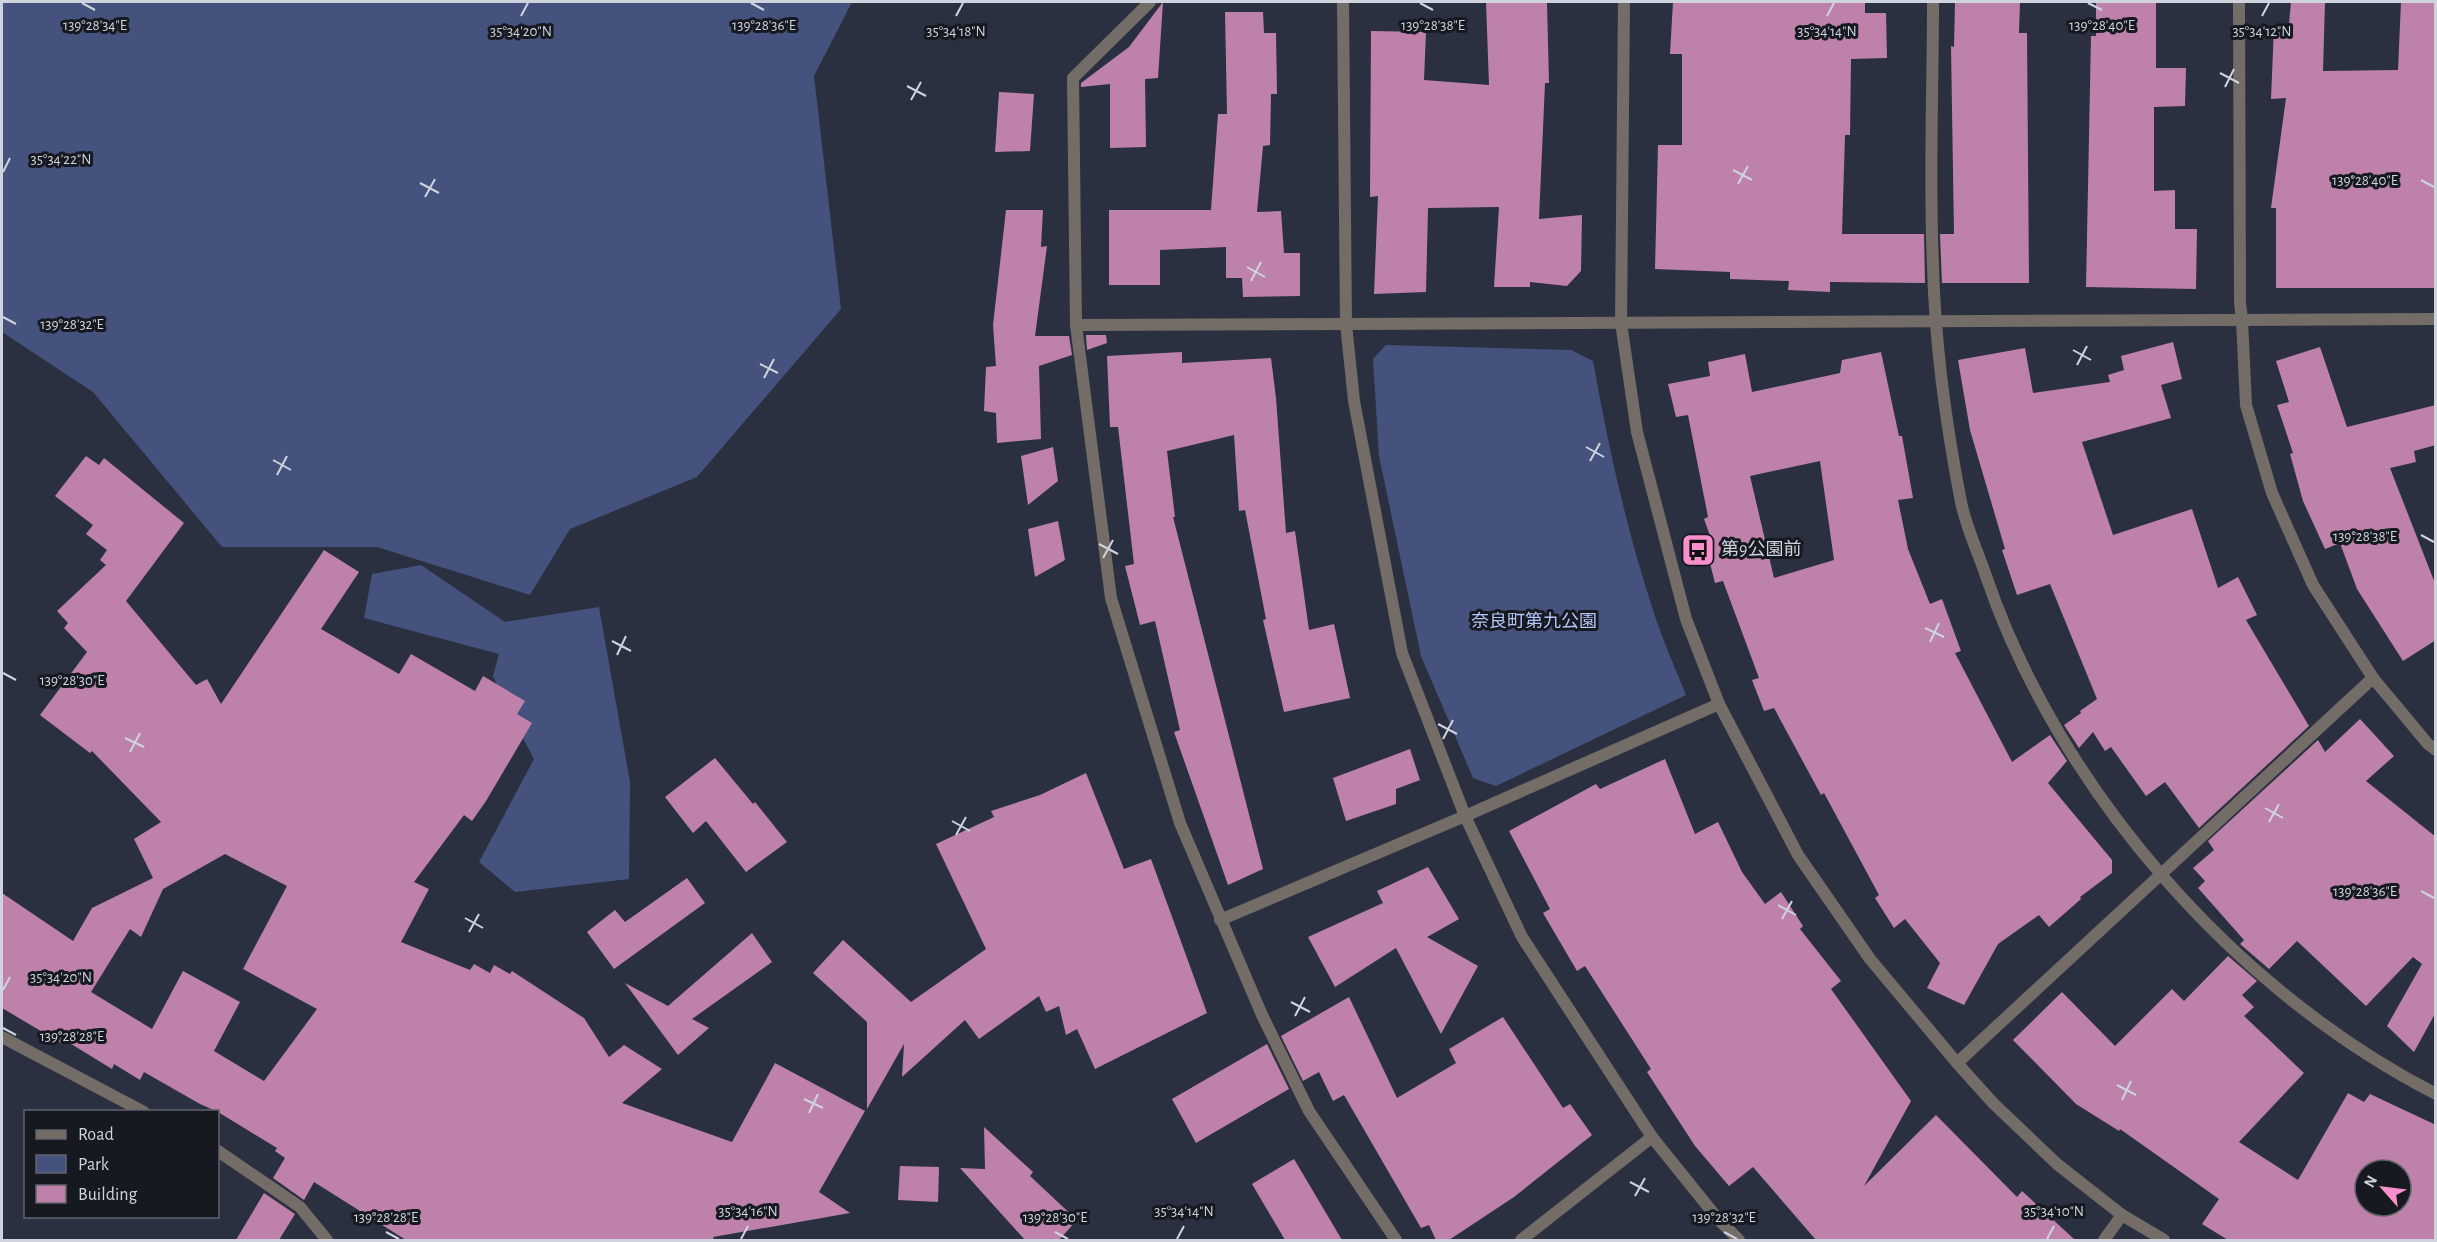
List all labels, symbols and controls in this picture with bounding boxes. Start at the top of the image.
text: 139°28'34"E [63,18,127,33]
text: 139°28'36"E [732,18,796,33]
text: 139°28'38"E [1401,18,1465,33]
text: 139°28'40"E [2069,18,2135,33]
text: 35°34'20"N [490,24,552,39]
text: 35°34'18"N [926,24,986,39]
text: 35°34'14"N [1797,24,1857,39]
text: 35°34'12"N [2232,24,2292,39]
text: 35°34'22"N [31,152,91,167]
text: 139°28'40"E [2332,173,2398,188]
text: 139°28'32"E [40,317,104,332]
text: 139°28'38"E [2333,529,2397,544]
bus stop icon: 第9公園前 [1680,532,1716,568]
place label: 第9公園前 [1721,539,1801,559]
park label: 奈良町第九公園 [1471,611,1597,631]
text: 139°28'30"E [40,673,104,688]
text: 139°28'36"E [2333,884,2397,899]
text: 35°34'20"N [30,970,92,985]
text: 139°28'28"E [40,1029,104,1044]
legend [24,1110,219,1218]
text: Road [78,1126,114,1144]
text: Park [78,1156,110,1174]
north arrow [2353,1158,2413,1218]
text: N [2361,1173,2380,1190]
text: Building [78,1186,138,1204]
text: 35°34'16"N [718,1204,778,1219]
text: 35°34'14"N [1154,1204,1214,1219]
text: 35°34'10"N [2024,1204,2084,1219]
text: 139°28'28"E [354,1210,418,1225]
text: 139°28'30"E [1023,1210,1087,1225]
text: 139°28'32"E [1692,1210,1756,1225]

